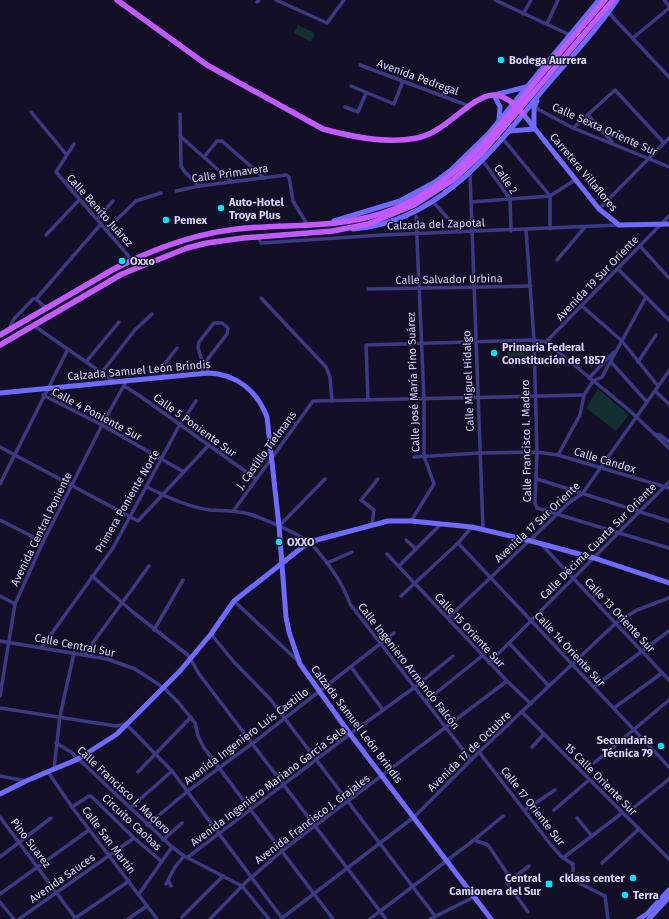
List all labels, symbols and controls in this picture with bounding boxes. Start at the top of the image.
place label: Bodega Aurrera [509,54,587,67]
marker: Bodega Aurrera [496,55,506,65]
street label: Avenida Pedregal [375,57,460,98]
street label: Calle Sexta Oriente Sur [550,100,660,159]
street label: Carretera Villaflores [547,130,620,214]
street label: Calle Primavera [191,162,269,185]
street label: Calle 2 [491,162,520,196]
street label: Calle Benito Juárez [64,171,136,249]
place label: Auto-Hotel Troya Plus [228,196,285,222]
marker: Auto-Hotel Troya Plus [216,203,226,213]
place label: Pemex [174,214,208,227]
marker: Pemex [161,215,171,225]
street label: Calzada del Zapotal [387,216,485,233]
street label: Avenida 19 Sur Oriente [553,233,641,323]
place label: Oxxo [130,255,156,268]
marker: Oxxo [117,256,127,266]
street label: Calle Salvador Urbina [395,272,503,287]
street label: Calle José María Pino Suárez [405,312,422,452]
street label: Calle Miguel Hidalgo [460,330,477,432]
place label: Primaria Federal Constitución de 1857 [502,341,605,367]
marker: Primaria Federal Constitución de 1857 [489,348,499,358]
street label: Calzada Samuel León Brindis [67,358,211,383]
street label: Calle Francisco I. Madero [519,380,534,502]
street label: Calle 4 Poniente Sur [50,385,145,444]
street label: Calle 5 Poniente Sur [151,391,239,460]
street label: J. Castillo Tielmans [234,409,299,492]
street label: Calle Candox [572,445,638,476]
street label: Primera Poniente Norte [93,447,162,555]
street label: Avenida Central Poniente [8,470,75,588]
street label: Avenida 17 Sur Oriente [492,479,583,565]
street label: Calle Décima Cuarta Sur Oriente [537,480,659,602]
place label: OXXO [287,536,315,549]
marker: OXXO [274,537,284,547]
street label: Calle 13 Oriente Sur [582,575,658,656]
street label: Calle 15 Oriente Sur [432,590,508,671]
street label: Calle Ingeniero Armando Falcón [355,600,462,732]
street label: Calle 14 Oriente Sur [532,609,608,690]
street label: Calle Central Sur [33,631,117,660]
street label: Calzada Samuel León Brindis [308,663,405,786]
street label: Avenida Ingeniero Luis Castillo [181,685,311,787]
street label: Avenida 17 de Octubre [425,708,514,794]
street label: Avenida Ingeniero Mariano García Sela [188,724,349,849]
place label: Secundaria Técnica 79 [597,734,653,760]
street label: 15 Calle Oriente Sur [562,740,640,819]
marker: Secundaria Técnica 79 [656,741,666,751]
street label: Calle Francisco I. Madero [74,744,173,837]
street label: Calle 17 Oriente Sur [498,764,568,849]
street label: Avenida Francisco J. Grajales [252,772,372,867]
street label: Circuito Caobas [99,791,164,853]
street label: Calle San Martín [79,804,138,877]
street label: Pino Suarez [8,816,53,871]
street label: Avenida Sauces [27,851,98,906]
place label: Central Camionera del Sur [449,872,542,898]
place label: cklass center [559,872,626,885]
marker: cklass center [628,873,638,883]
marker: Central Camionera del Sur [544,879,554,889]
place label: Terra [633,889,659,902]
marker: Terra [620,890,630,900]

